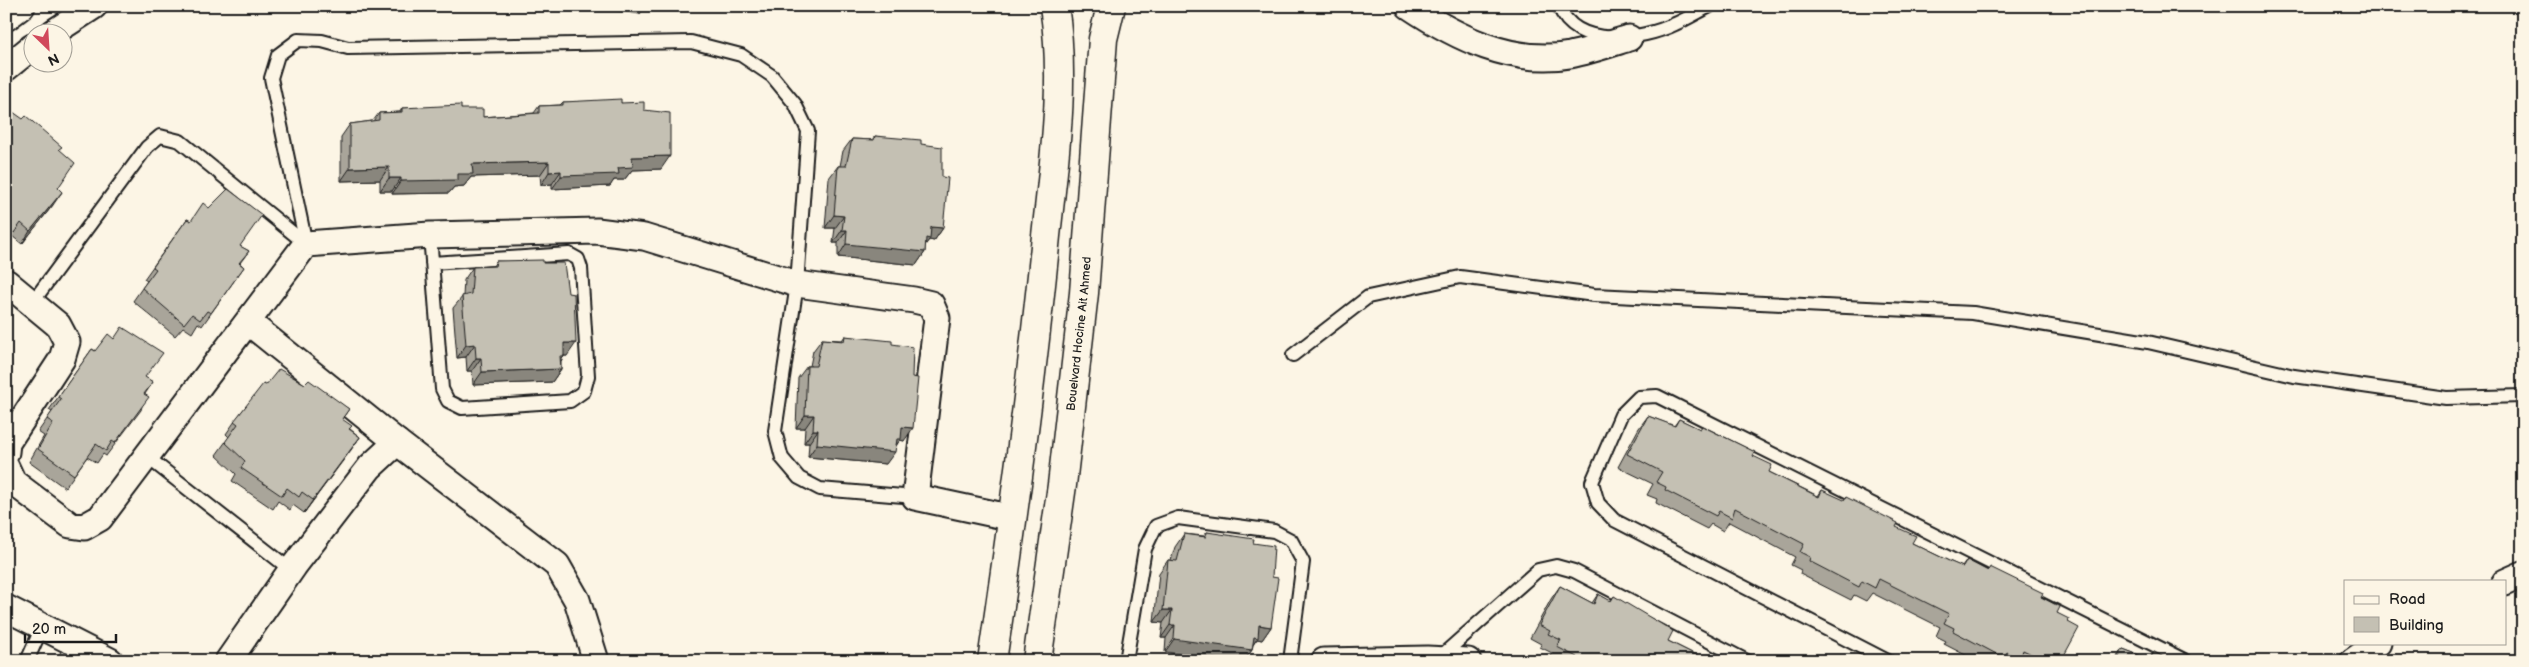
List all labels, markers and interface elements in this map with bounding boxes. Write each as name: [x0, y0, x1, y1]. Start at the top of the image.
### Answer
north arrow: [22, 22, 72, 72]
text: N: [45, 49, 62, 69]
street label: Bouelvard Hocine Ait Ahmed: [1063, 256, 1094, 412]
legend: [2344, 580, 2506, 644]
text: Road: [2389, 590, 2425, 609]
scale bar: [25, 612, 116, 644]
text: Building: [2389, 616, 2444, 635]
text: 20 m: [32, 620, 66, 639]

